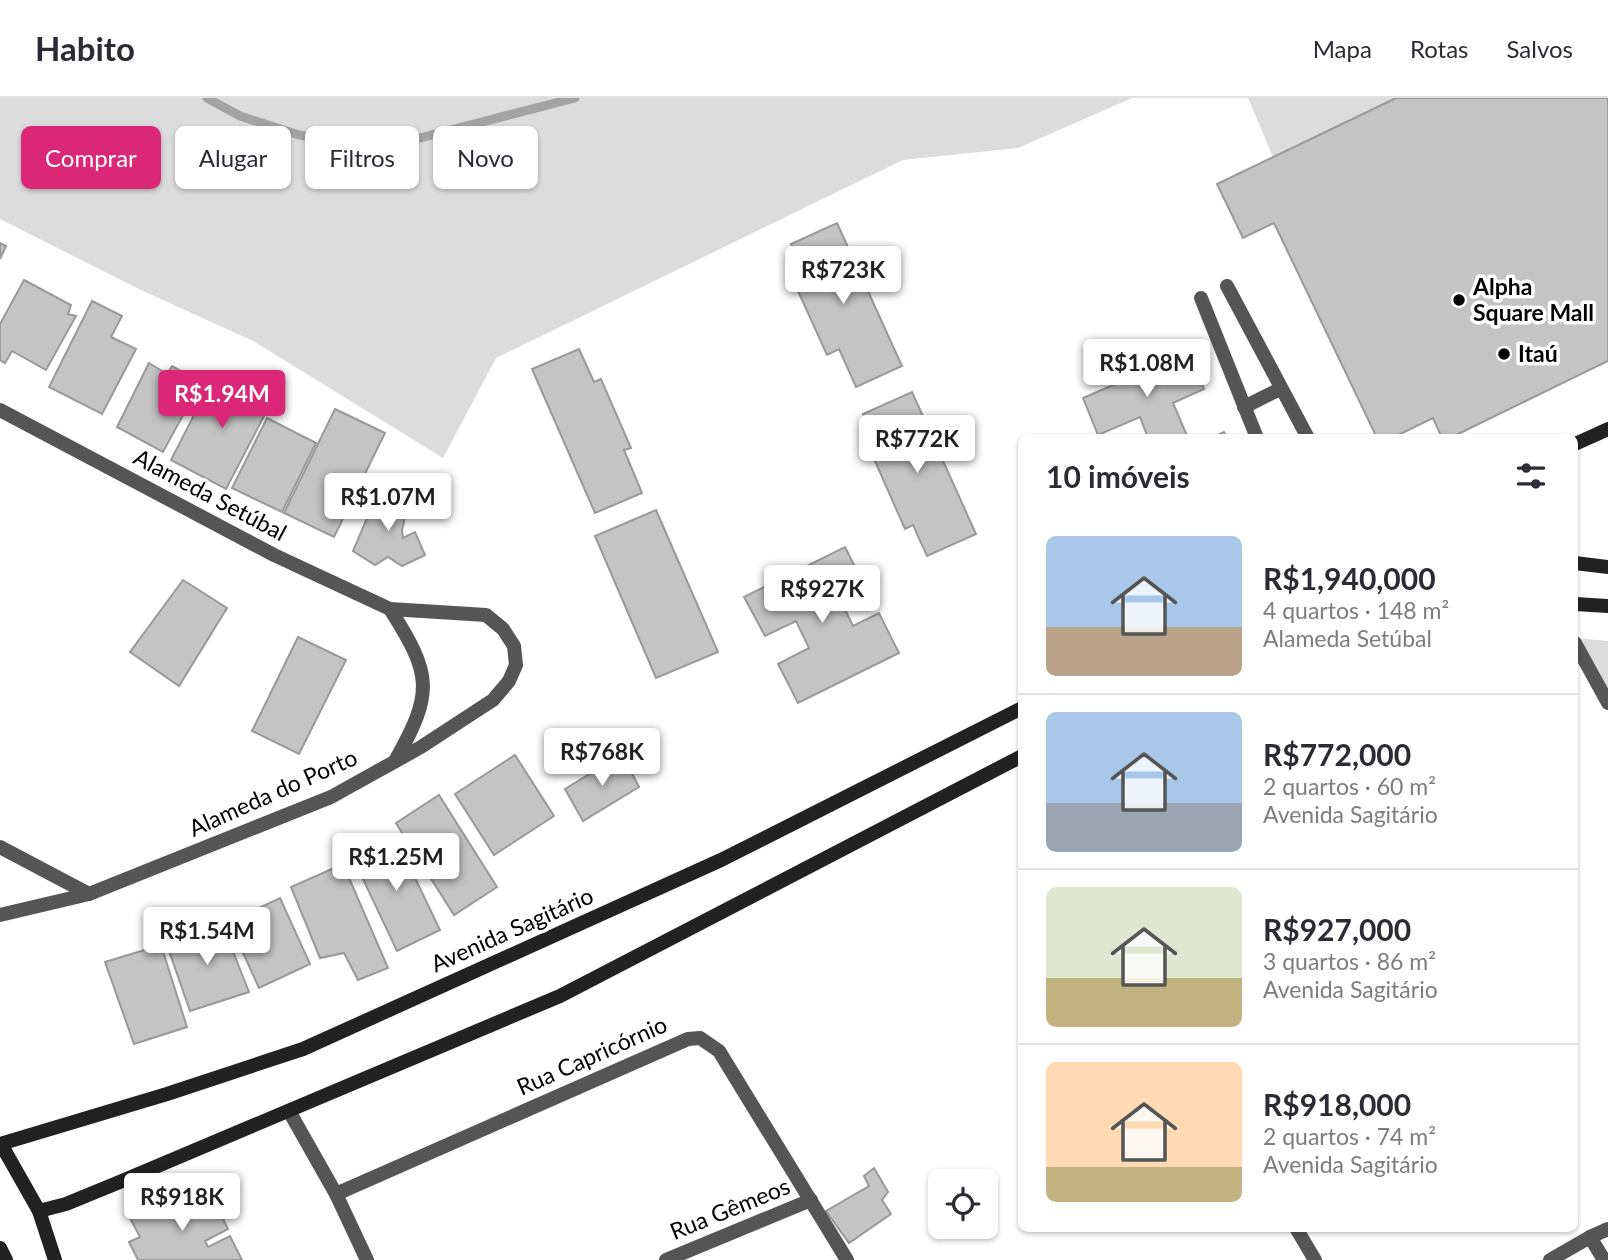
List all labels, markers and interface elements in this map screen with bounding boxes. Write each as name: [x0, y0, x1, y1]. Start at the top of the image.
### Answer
text: Habito: [35, 28, 135, 68]
text: Mapa: [1313, 34, 1372, 63]
text: Rotas: [1410, 34, 1469, 63]
text: Salvos: [1507, 34, 1573, 63]
chip: Comprar: [21, 126, 161, 189]
chip: Alugar: [175, 126, 291, 189]
chip: Filtros: [305, 126, 419, 189]
chip: Novo: [433, 126, 538, 189]
pin: R$723K: [786, 246, 900, 306]
text: R$723K: [801, 255, 885, 283]
place label: Alpha Square Mall: [1472, 272, 1594, 326]
marker: Alpha Square Mall: [1451, 292, 1467, 308]
place label: Itaú: [1518, 339, 1558, 367]
pin: R$1.08M: [1082, 340, 1212, 399]
marker: Itaú: [1496, 346, 1512, 362]
text: R$1.08M: [1099, 348, 1195, 376]
pin: R$1.94M: [157, 370, 287, 430]
text: R$1.94M: [174, 379, 270, 407]
pin: R$772K: [860, 416, 974, 475]
text: R$772K: [875, 424, 959, 452]
street label: Alameda Setúbal: [129, 442, 292, 546]
icon: filters: [1512, 457, 1550, 495]
text: 10 imóveis: [1046, 458, 1190, 494]
pin: R$1.07M: [323, 474, 453, 533]
text: R$1.07M: [340, 482, 436, 510]
text: R$1,940,000: [1263, 560, 1436, 596]
icon: home: [1102, 564, 1186, 648]
pin: R$927K: [765, 566, 879, 625]
text: R$927K: [780, 574, 864, 602]
text: 4 quartos · 148 m²: [1263, 596, 1449, 624]
text: Alameda Setúbal: [1263, 624, 1432, 652]
pin: R$768K: [545, 728, 659, 788]
text: R$772,000: [1263, 736, 1411, 772]
text: R$768K: [560, 737, 644, 765]
icon: home: [1102, 740, 1186, 824]
street label: Alameda do Porto: [184, 742, 361, 842]
text: 2 quartos · 60 m²: [1263, 772, 1436, 800]
text: Avenida Sagitário: [1263, 800, 1438, 828]
pin: R$1.25M: [331, 834, 461, 893]
text: R$1.25M: [348, 842, 444, 870]
street label: Avenida Sagitário: [426, 881, 597, 977]
pin: R$1.54M: [142, 908, 272, 967]
text: R$927,000: [1263, 911, 1411, 947]
icon: home: [1102, 915, 1186, 999]
text: R$1.54M: [159, 916, 255, 944]
text: 3 quartos · 86 m²: [1263, 947, 1436, 975]
text: Avenida Sagitário: [1263, 975, 1438, 1003]
street label: Rua Capricórnio: [512, 1010, 671, 1101]
text: R$918,000: [1263, 1086, 1411, 1122]
icon: home: [1102, 1090, 1186, 1174]
text: 2 quartos · 74 m²: [1263, 1122, 1436, 1150]
text: Avenida Sagitário: [1263, 1150, 1438, 1178]
map controls: [928, 1169, 998, 1239]
button: locate: [928, 1169, 998, 1239]
street label: Rua Gêmeos: [666, 1171, 794, 1245]
pin: R$918K: [125, 1174, 239, 1233]
text: R$918K: [140, 1182, 224, 1210]

